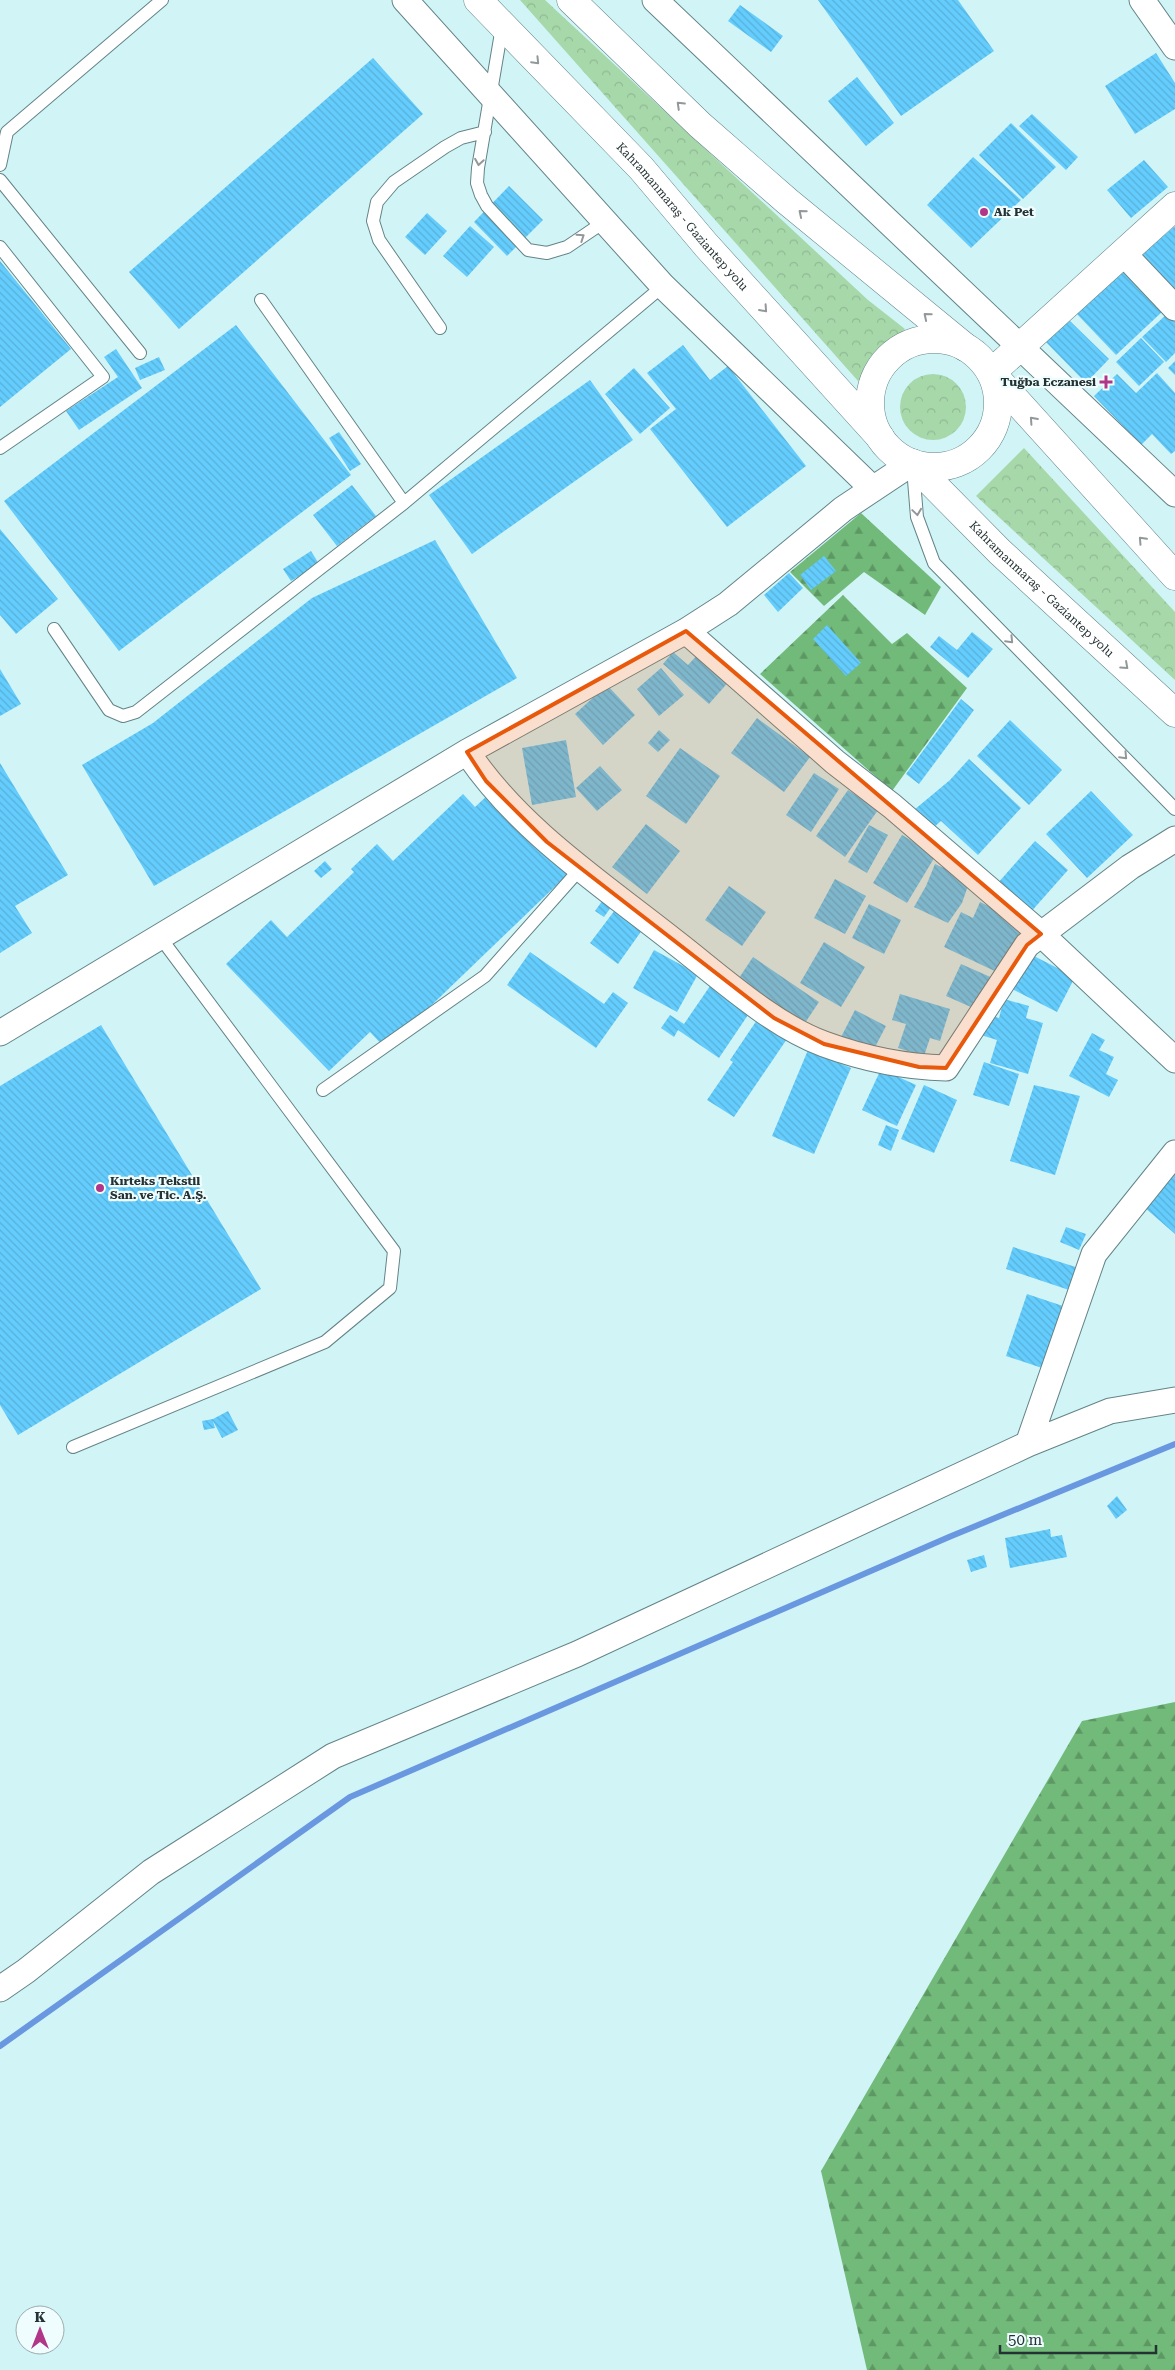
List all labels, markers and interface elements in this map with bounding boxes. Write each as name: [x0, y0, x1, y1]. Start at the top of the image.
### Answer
one-way arrow: [530, 55, 539, 64]
one-way arrow: [677, 102, 686, 111]
street label: Kahramanmaraş - Gaziantep yolu: [614, 140, 751, 294]
one-way arrow: [474, 159, 485, 167]
place label: Ak Pet: [994, 205, 1034, 219]
marker: Ak Pet: [978, 206, 990, 218]
one-way arrow: [799, 210, 808, 219]
one-way arrow: [575, 234, 585, 243]
one-way arrow: [758, 303, 767, 312]
one-way arrow: [924, 313, 933, 322]
place label: Tuğba Eczanesi: [1001, 375, 1096, 389]
marker: Tuğba Eczanesi: [1100, 376, 1112, 388]
one-way arrow: [1029, 416, 1038, 425]
one-way arrow: [911, 507, 921, 516]
street label: Kahramanmaraş - Gaziantep yolu: [967, 518, 1117, 660]
one-way arrow: [1139, 537, 1148, 546]
one-way arrow: [1004, 634, 1013, 643]
one-way arrow: [1119, 661, 1128, 670]
one-way arrow: [1118, 751, 1127, 760]
place label: Kırteks Tekstil San. ve Tic. A.Ş.: [110, 1174, 207, 1202]
marker: Kırteks Tekstil San. ve Tic. A.Ş.: [94, 1182, 106, 1194]
north arrow: [15, 2305, 65, 2355]
text: K: [34, 2309, 46, 2325]
scale bar: [1000, 2322, 1156, 2354]
text: 50 m: [1008, 2331, 1043, 2349]

